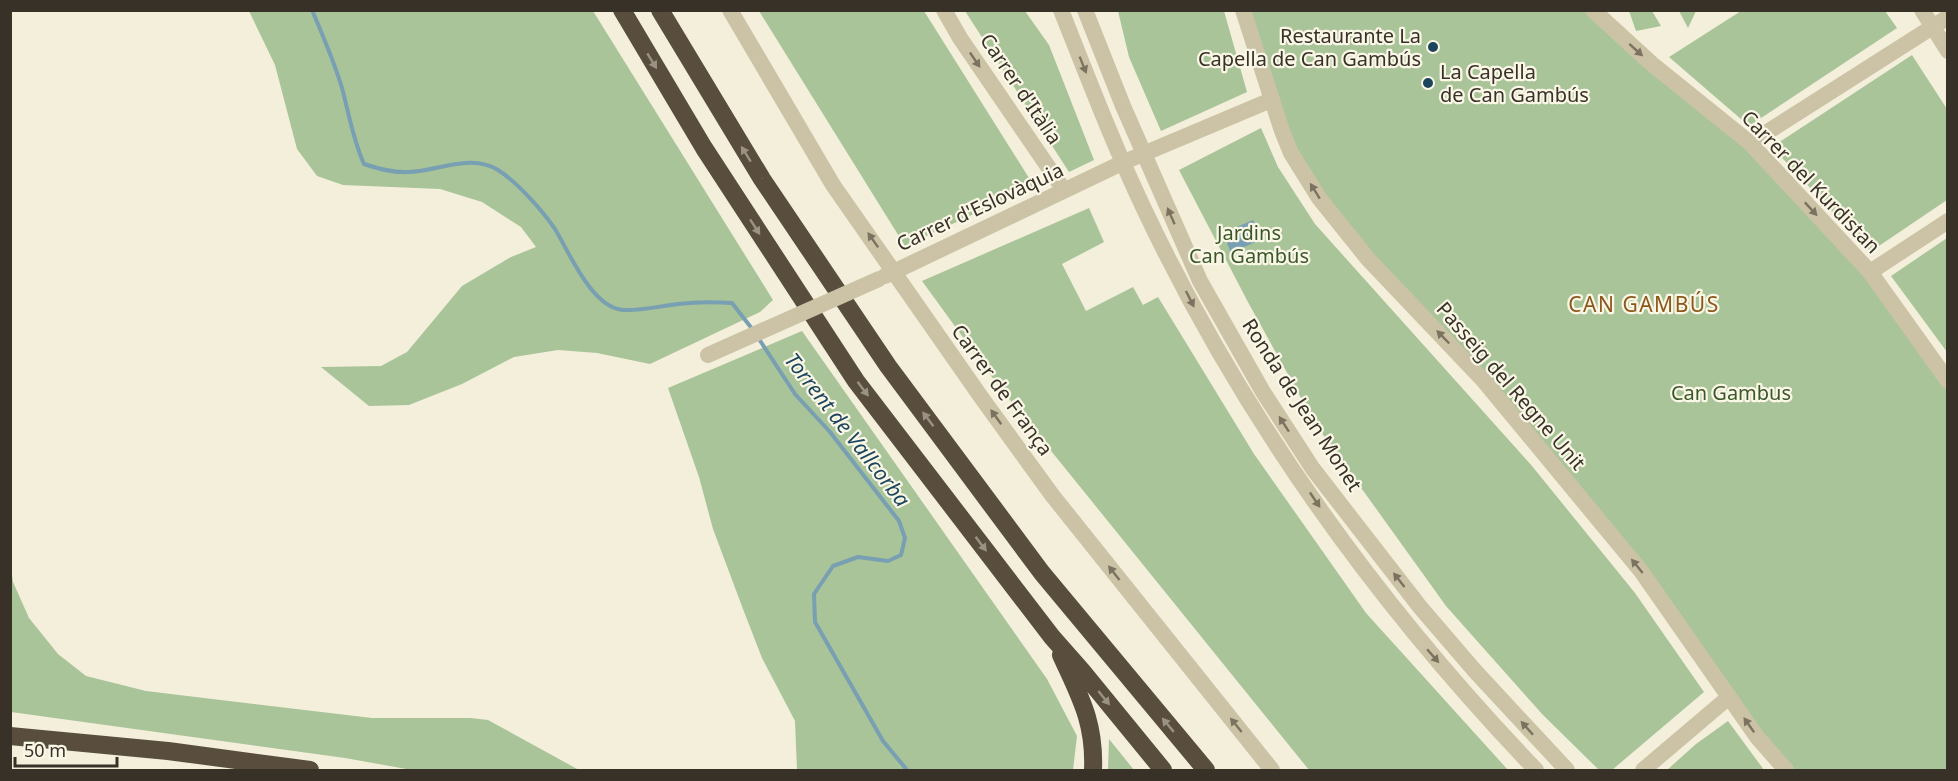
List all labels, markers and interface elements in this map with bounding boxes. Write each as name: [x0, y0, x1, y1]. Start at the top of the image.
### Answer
place label: Restaurante La Capella de Can Gambús: [1198, 22, 1421, 72]
street label: Carrer d'Itàlia: [974, 28, 1068, 149]
marker: Restaurante La Capella de Can Gambús: [1426, 40, 1440, 54]
one-way arrow: [1629, 43, 1644, 57]
one-way arrow: [969, 52, 980, 68]
one-way arrow: [646, 53, 657, 69]
one-way arrow: [1078, 56, 1088, 74]
place label: La Capella de Can Gambús: [1440, 58, 1589, 108]
marker: La Capella de Can Gambús: [1421, 76, 1435, 90]
street label: Carrer del Kurdistan: [1736, 104, 1887, 259]
one-way arrow: [741, 146, 752, 163]
street label: Carrer d'Eslovàquia: [892, 156, 1068, 257]
one-way arrow: [1309, 182, 1320, 199]
one-way arrow: [1804, 201, 1817, 216]
one-way arrow: [1166, 207, 1175, 224]
one-way arrow: [749, 218, 761, 234]
park label: Jardins Can Gambús: [1189, 219, 1309, 269]
one-way arrow: [868, 232, 879, 248]
district label: CAN GAMBÚS: [1568, 290, 1720, 318]
one-way arrow: [1185, 291, 1195, 308]
street label: Passeig del Regne Unit: [1431, 296, 1592, 476]
street label: Ronda de Jean Monet: [1236, 313, 1368, 496]
street label: Carrer de França: [946, 319, 1059, 461]
one-way arrow: [1436, 331, 1450, 345]
water label: Torrent de Vallcorba: [779, 347, 917, 512]
park label: Can Gambus: [1671, 379, 1791, 406]
one-way arrow: [856, 381, 869, 397]
one-way arrow: [990, 410, 1002, 426]
one-way arrow: [922, 412, 934, 427]
one-way arrow: [1278, 416, 1289, 432]
one-way arrow: [1309, 492, 1321, 508]
one-way arrow: [975, 536, 987, 552]
one-way arrow: [1630, 558, 1643, 574]
one-way arrow: [1107, 565, 1120, 581]
one-way arrow: [1394, 573, 1406, 588]
one-way arrow: [1426, 648, 1439, 663]
one-way arrow: [1097, 690, 1110, 705]
one-way arrow: [1229, 717, 1242, 733]
one-way arrow: [1163, 718, 1175, 733]
one-way arrow: [1743, 718, 1755, 734]
one-way arrow: [1521, 721, 1534, 736]
scale bar: [15, 730, 117, 768]
text: 50 m: [24, 738, 66, 762]

